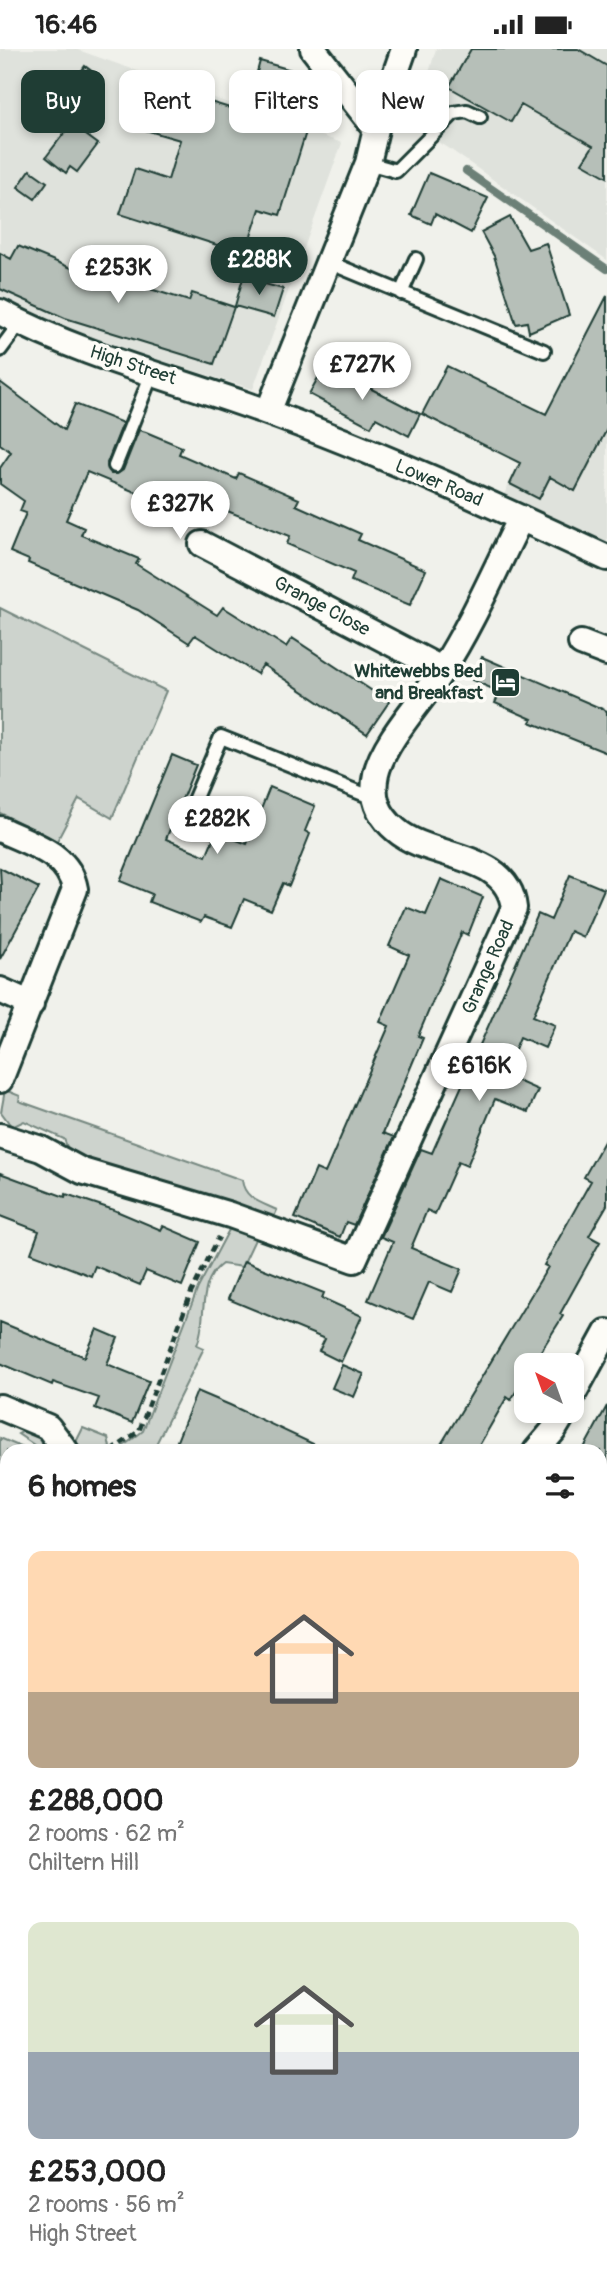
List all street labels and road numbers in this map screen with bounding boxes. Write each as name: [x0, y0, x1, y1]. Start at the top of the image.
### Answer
street label: High Street: [87, 340, 180, 390]
street label: Lower Road: [391, 454, 487, 512]
street label: Grange Close: [270, 571, 375, 642]
street label: Grange Road: [457, 916, 519, 1018]

